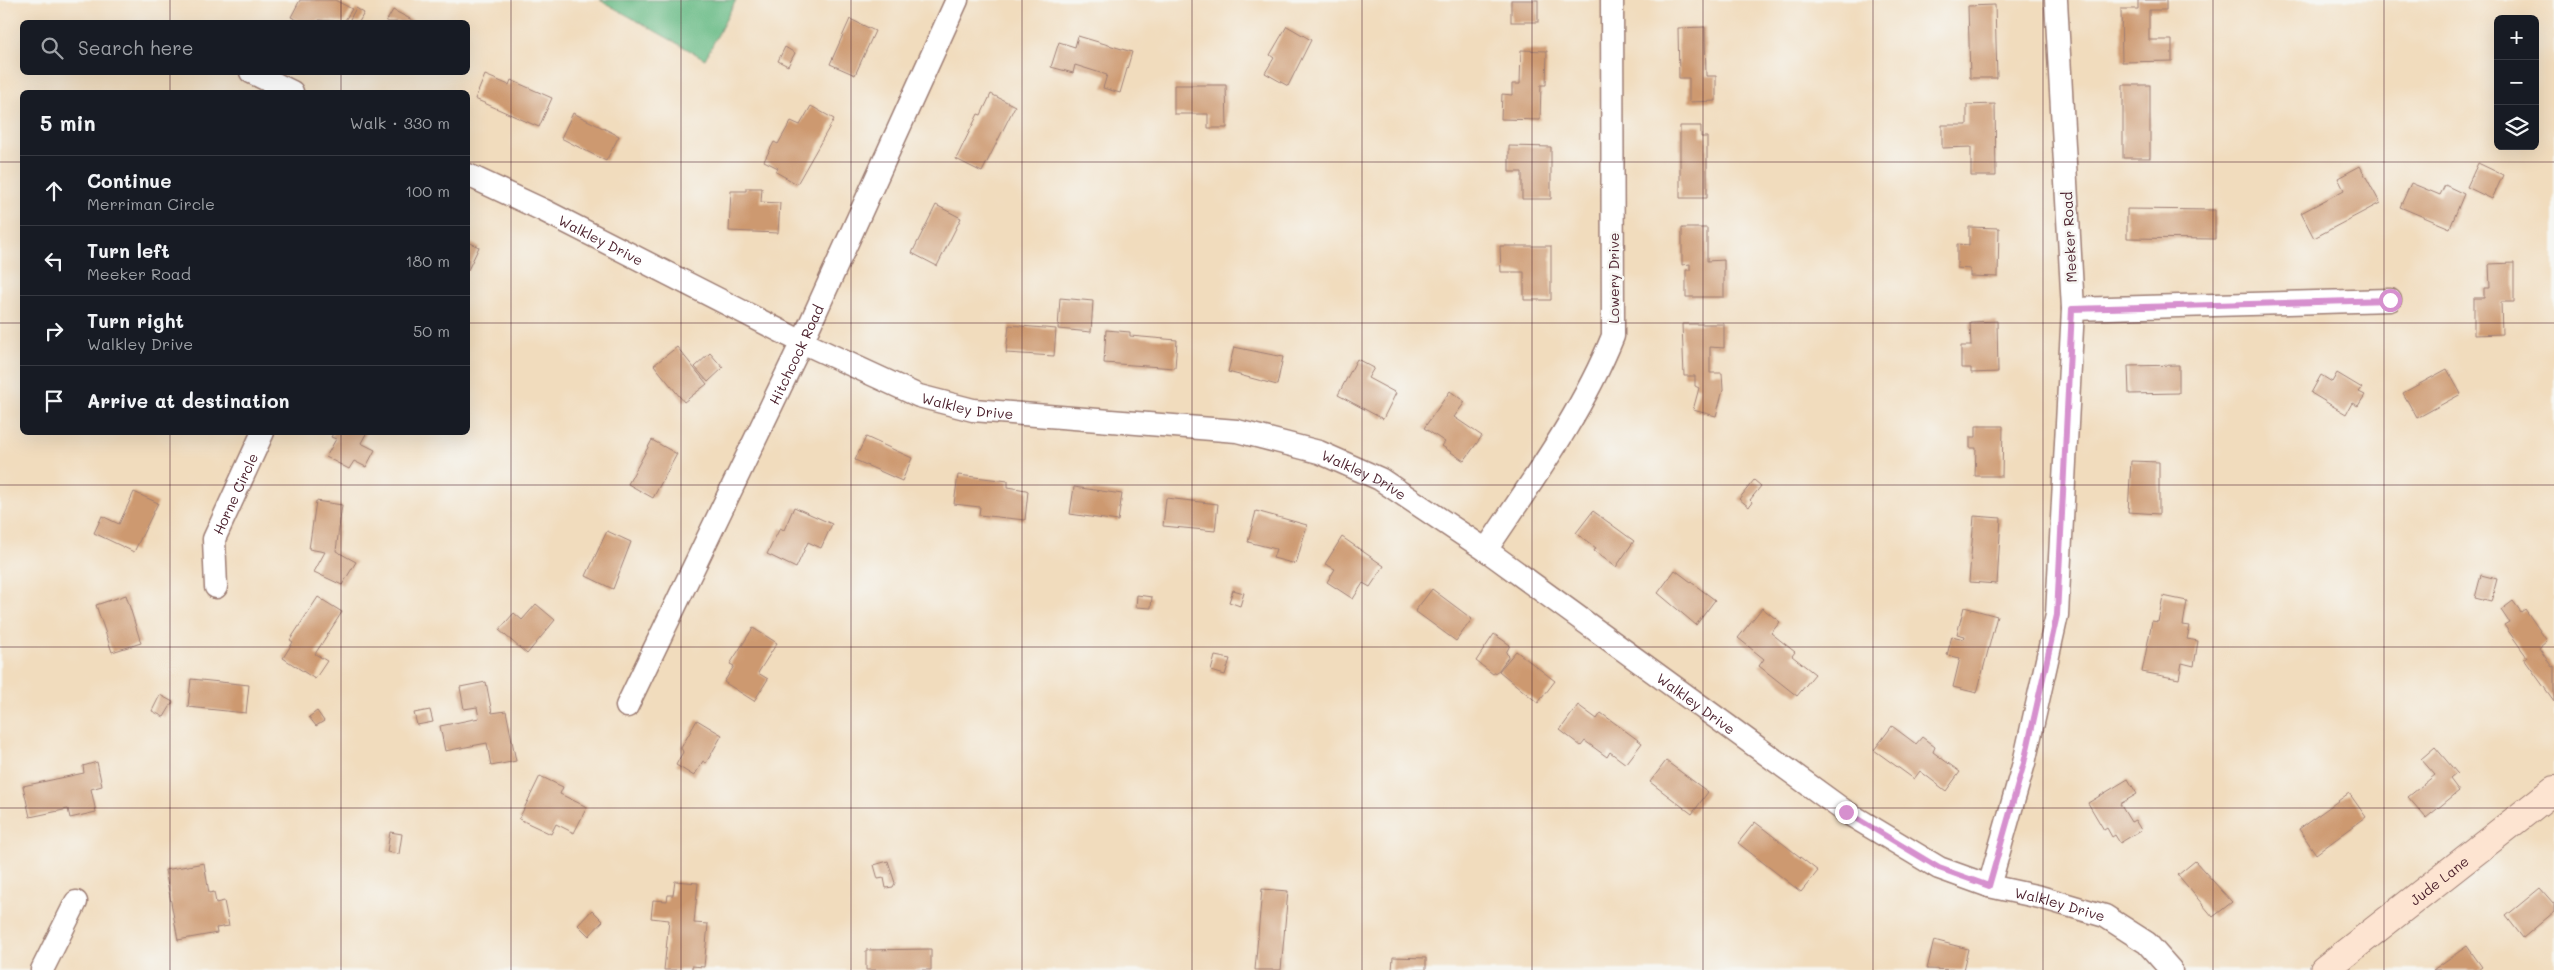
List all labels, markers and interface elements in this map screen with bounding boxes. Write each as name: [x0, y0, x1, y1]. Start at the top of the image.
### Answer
map controls: [2494, 15, 2539, 150]
button: +: [2494, 15, 2539, 60]
search box: [20, 20, 470, 75]
icon: search: [38, 34, 66, 62]
text: Search here: [78, 35, 194, 60]
button: −: [2494, 60, 2539, 105]
button: layers: [2494, 105, 2539, 150]
text: 5 min: [40, 109, 96, 136]
text: Walk · 330 m: [350, 112, 450, 133]
text: Continue: [87, 168, 172, 193]
icon: ahead: [40, 177, 68, 205]
text: 100 m: [405, 180, 450, 201]
street label: Meeker Road: [2057, 191, 2081, 283]
text: Merriman Circle: [87, 193, 215, 214]
street label: Walkley Drive: [555, 210, 647, 269]
street label: Lowery Drive: [1604, 232, 1623, 324]
text: Turn left: [87, 238, 170, 263]
icon: left: [40, 247, 68, 275]
text: 180 m: [405, 250, 450, 271]
text: Meeker Road: [87, 263, 191, 284]
route start: [2379, 289, 2402, 312]
street label: Hitchcock Road: [764, 301, 827, 407]
text: Turn right: [87, 308, 184, 333]
icon: right: [40, 317, 68, 345]
text: 50 m: [413, 320, 450, 341]
text: Walkley Drive: [87, 333, 193, 354]
icon: arrive: [40, 387, 68, 415]
text: Arrive at destination: [87, 388, 290, 413]
street label: Walkley Drive: [920, 388, 1014, 423]
street label: Walkley Drive: [1319, 445, 1410, 504]
street label: Horne Circle: [208, 450, 262, 538]
street label: Walkley Drive: [1653, 668, 1740, 738]
route end: [1835, 801, 1858, 824]
street label: Jude Lane: [2406, 851, 2472, 909]
street label: Walkley Drive: [2013, 882, 2107, 925]

